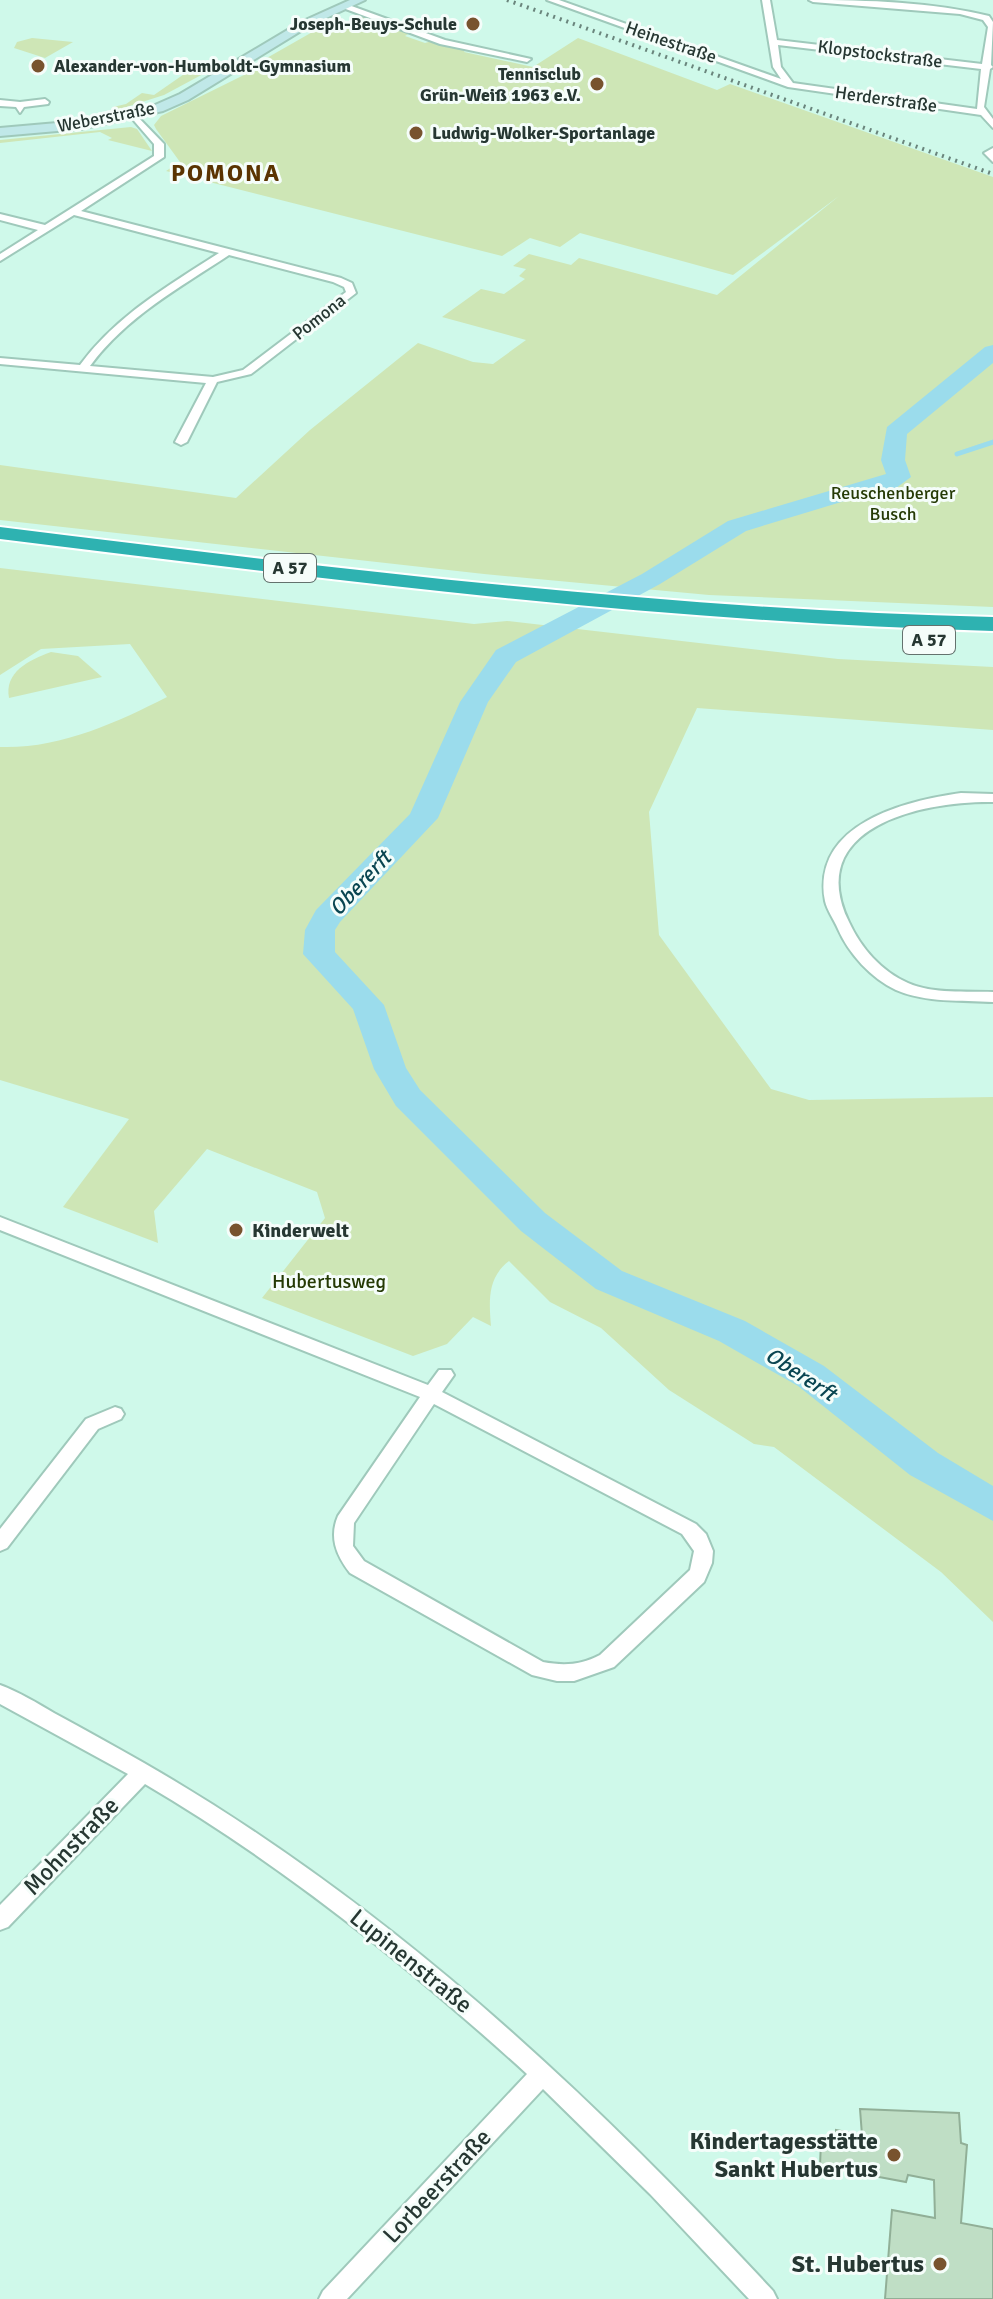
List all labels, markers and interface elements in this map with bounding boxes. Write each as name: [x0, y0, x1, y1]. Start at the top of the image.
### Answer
place label: Joseph-Beuys-Schule: [290, 13, 457, 35]
marker: Joseph-Beuys-Schule: [464, 15, 482, 33]
street label: Heinestraße: [623, 16, 719, 68]
street label: Klopstockstraße: [816, 35, 944, 73]
place label: Alexander-von-Humboldt-Gymnasium: [54, 55, 351, 77]
marker: Alexander-von-Humboldt-Gymnasium: [29, 57, 47, 75]
place label: Tennisclub Grün-Weiß 1963 e.V.: [420, 63, 581, 106]
marker: Tennisclub Grün-Weiß 1963 e.V.: [588, 75, 606, 93]
street label: Herderstraße: [834, 81, 938, 117]
street label: Weberstraße: [55, 97, 157, 137]
place label: Ludwig-Wolker-Sportanlage: [432, 122, 655, 144]
marker: Ludwig-Wolker-Sportanlage: [407, 124, 425, 142]
district label: POMONA: [171, 158, 281, 188]
street label: Pomona: [288, 289, 350, 345]
park label: Reuschenberger Busch: [831, 482, 956, 525]
road number: A 57: [264, 554, 316, 582]
road number: A 57: [903, 626, 955, 654]
water label: Obererft: [323, 843, 399, 921]
place label: Kinderwelt: [252, 1218, 349, 1243]
marker: Kinderwelt: [227, 1221, 245, 1239]
park label: Hubertusweg: [272, 1269, 386, 1294]
water label: Obererft: [761, 1341, 844, 1408]
street label: Mohnstraße: [17, 1791, 125, 1901]
street label: Lupinenstraße: [344, 1902, 478, 2020]
street label: Lorbeerstraße: [376, 2123, 498, 2249]
place label: Kindertagesstätte Sankt Hubertus: [689, 2126, 878, 2184]
marker: Kindertagesstätte Sankt Hubertus: [885, 2146, 903, 2164]
place label: St. Hubertus: [792, 2249, 924, 2279]
marker: St. Hubertus: [931, 2255, 949, 2273]

